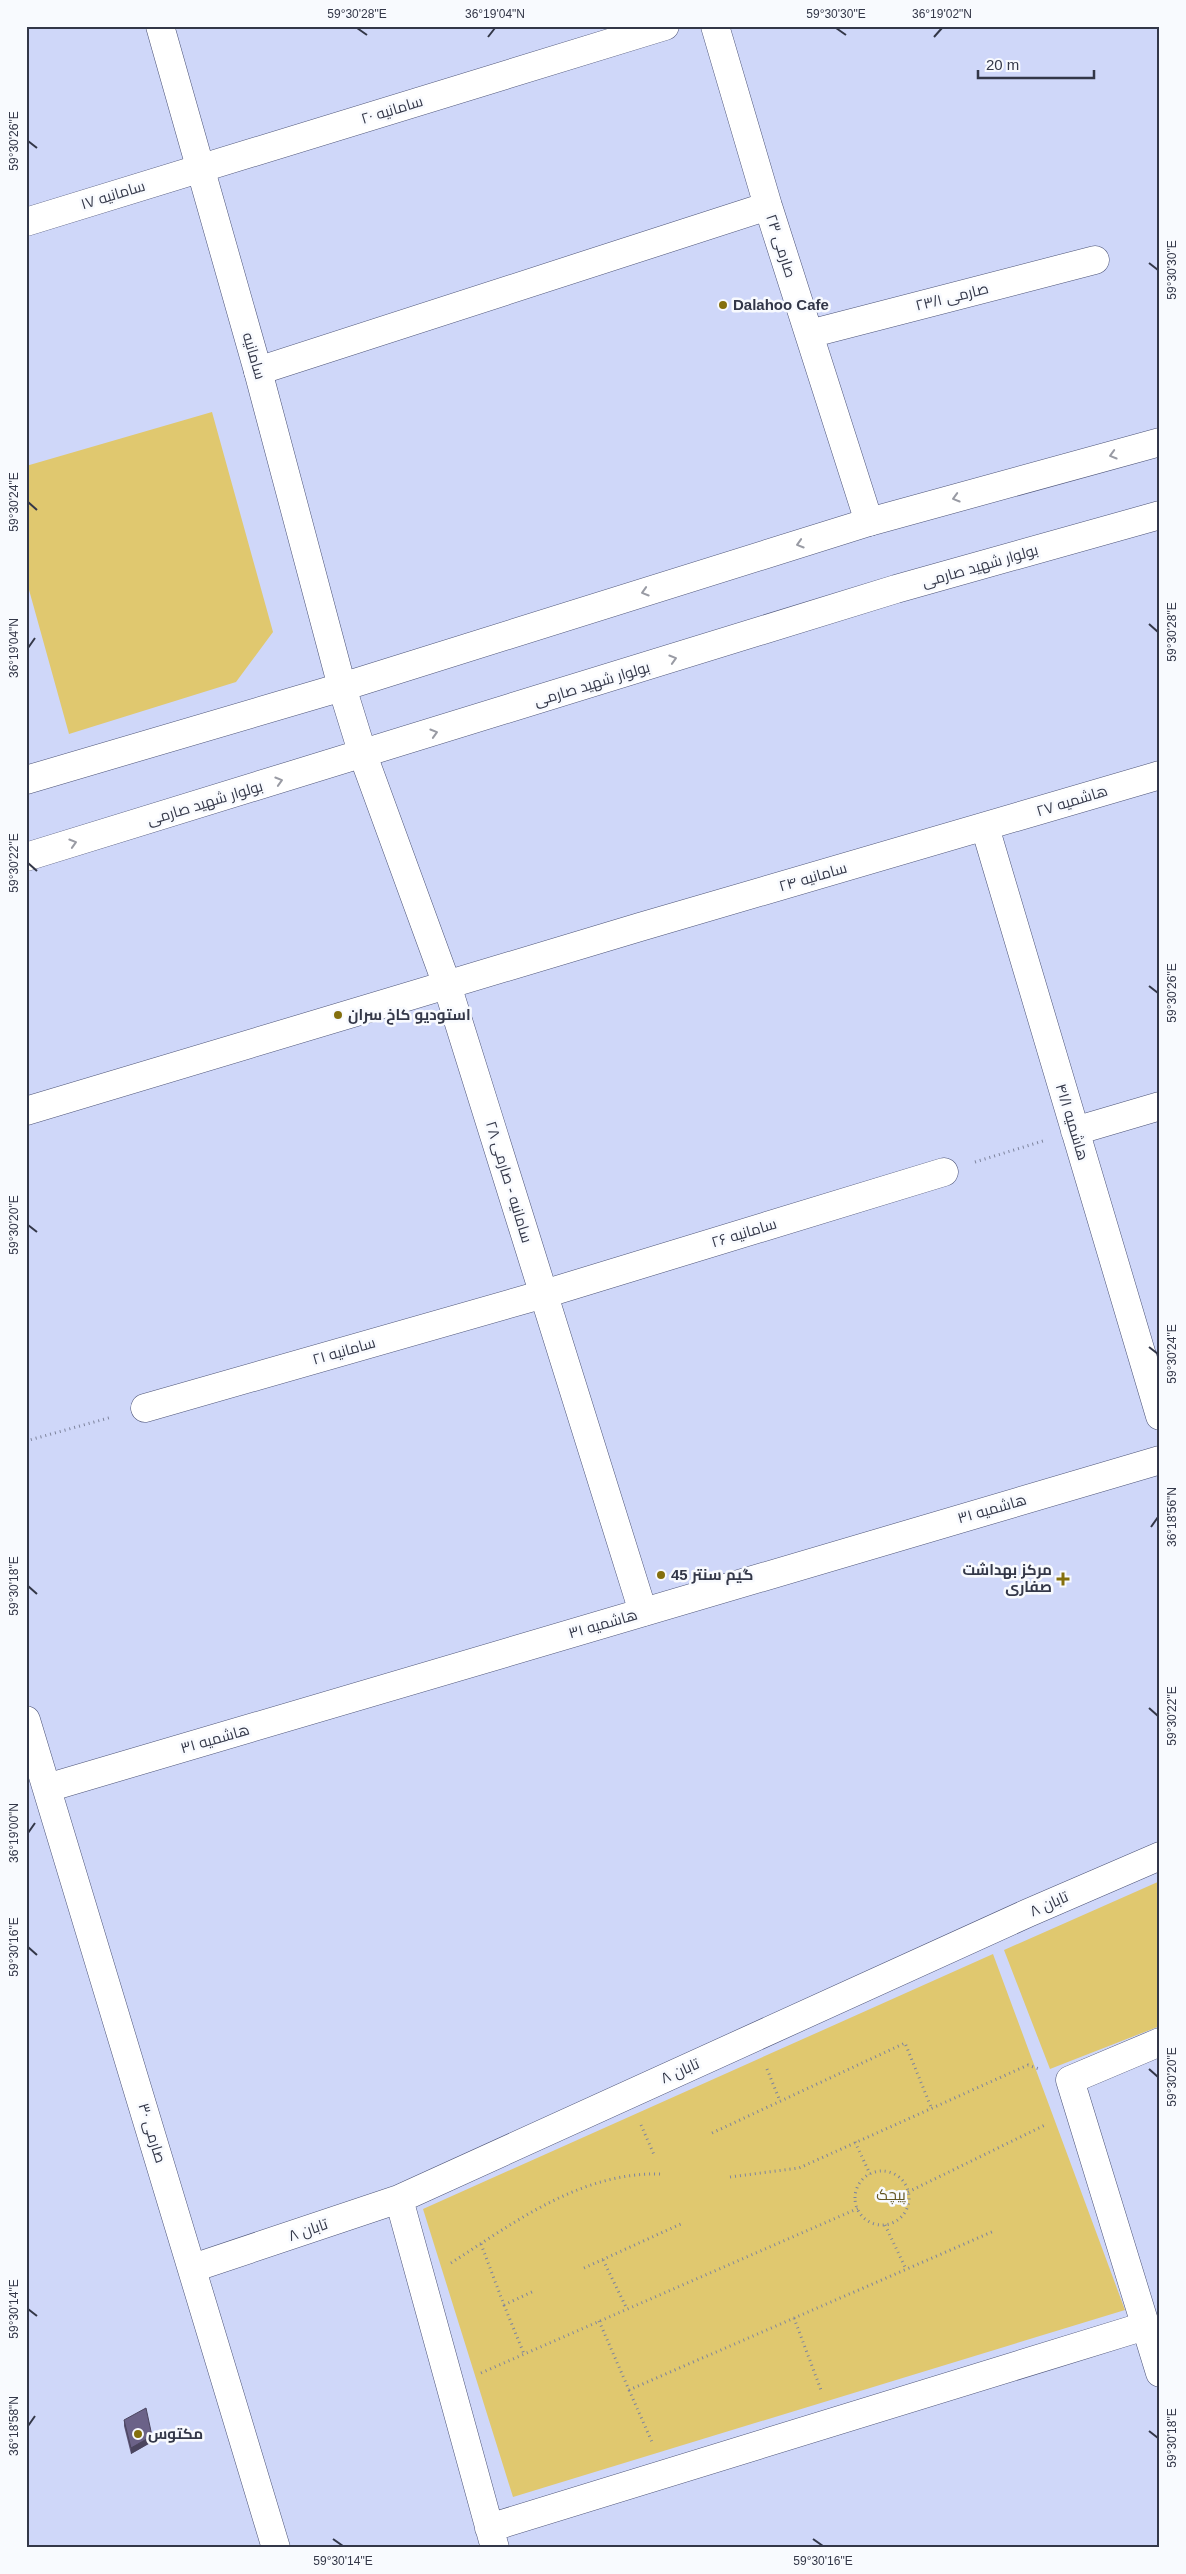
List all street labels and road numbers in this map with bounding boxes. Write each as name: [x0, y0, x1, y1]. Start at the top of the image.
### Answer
street label: سامانیه ۲۰: [359, 92, 425, 127]
street label: سامانیه ۱۷: [79, 177, 147, 212]
street label: صارمی ۲۳: [761, 212, 800, 280]
street label: صارمی ۲۳/۱: [914, 279, 991, 316]
street label: سامانیه: [240, 330, 269, 381]
street label: بولوار شهید صارمی: [920, 541, 1040, 592]
street label: بولوار شهید صارمی: [532, 658, 652, 711]
street label: بولوار شهید صارمی: [145, 777, 265, 830]
street label: هاشمیه ۲۷: [1034, 782, 1109, 819]
street label: سامانیه ۲۴: [777, 859, 849, 894]
street label: هاشمیه ۴۱/۱: [1053, 1081, 1092, 1162]
street label: سامانیه - صارمی ۲۸: [481, 1119, 536, 1245]
street label: سامانیه ۲۶: [709, 1215, 778, 1250]
street label: سامانیه ۲۱: [310, 1333, 377, 1368]
street label: هاشمیه ۳۱: [955, 1491, 1028, 1526]
street label: هاشمیه ۳۱: [566, 1606, 639, 1641]
street label: هاشمیه ۳۱: [178, 1721, 251, 1756]
street label: تابان ۸: [1027, 1888, 1072, 1921]
street label: تابان ۸: [658, 2055, 703, 2088]
street label: صارمی ۳۰: [133, 2101, 170, 2165]
street label: تابان ۸: [286, 2215, 330, 2246]

